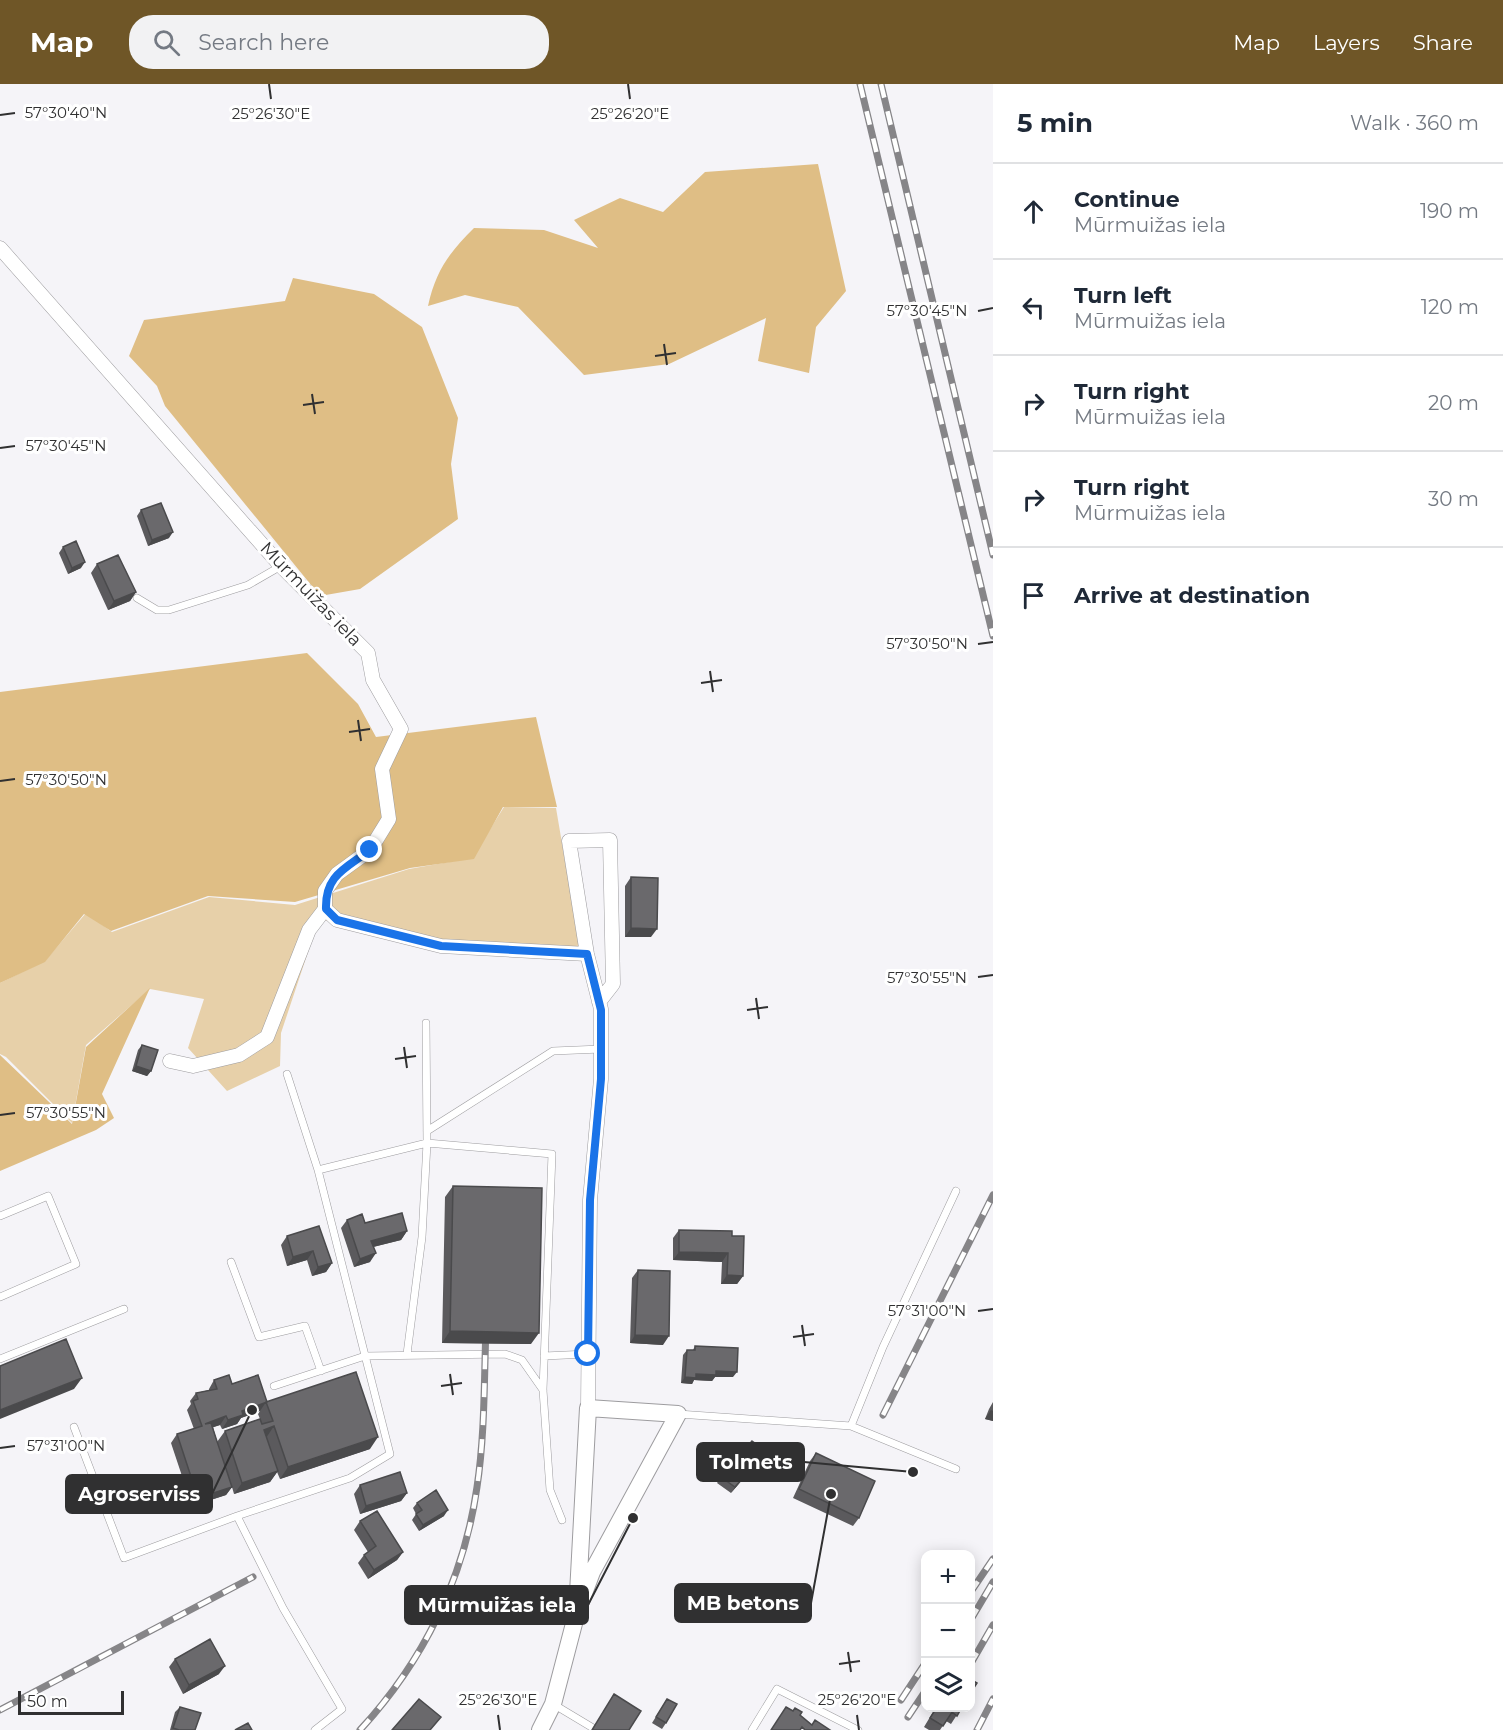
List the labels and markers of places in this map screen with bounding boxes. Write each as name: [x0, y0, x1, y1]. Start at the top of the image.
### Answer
callout: Tolmets: [697, 1443, 804, 1481]
callout: Agroserviss: [66, 1475, 212, 1513]
callout: MB betons: [675, 1584, 811, 1622]
callout: Mūrmuižas iela: [405, 1586, 588, 1624]

